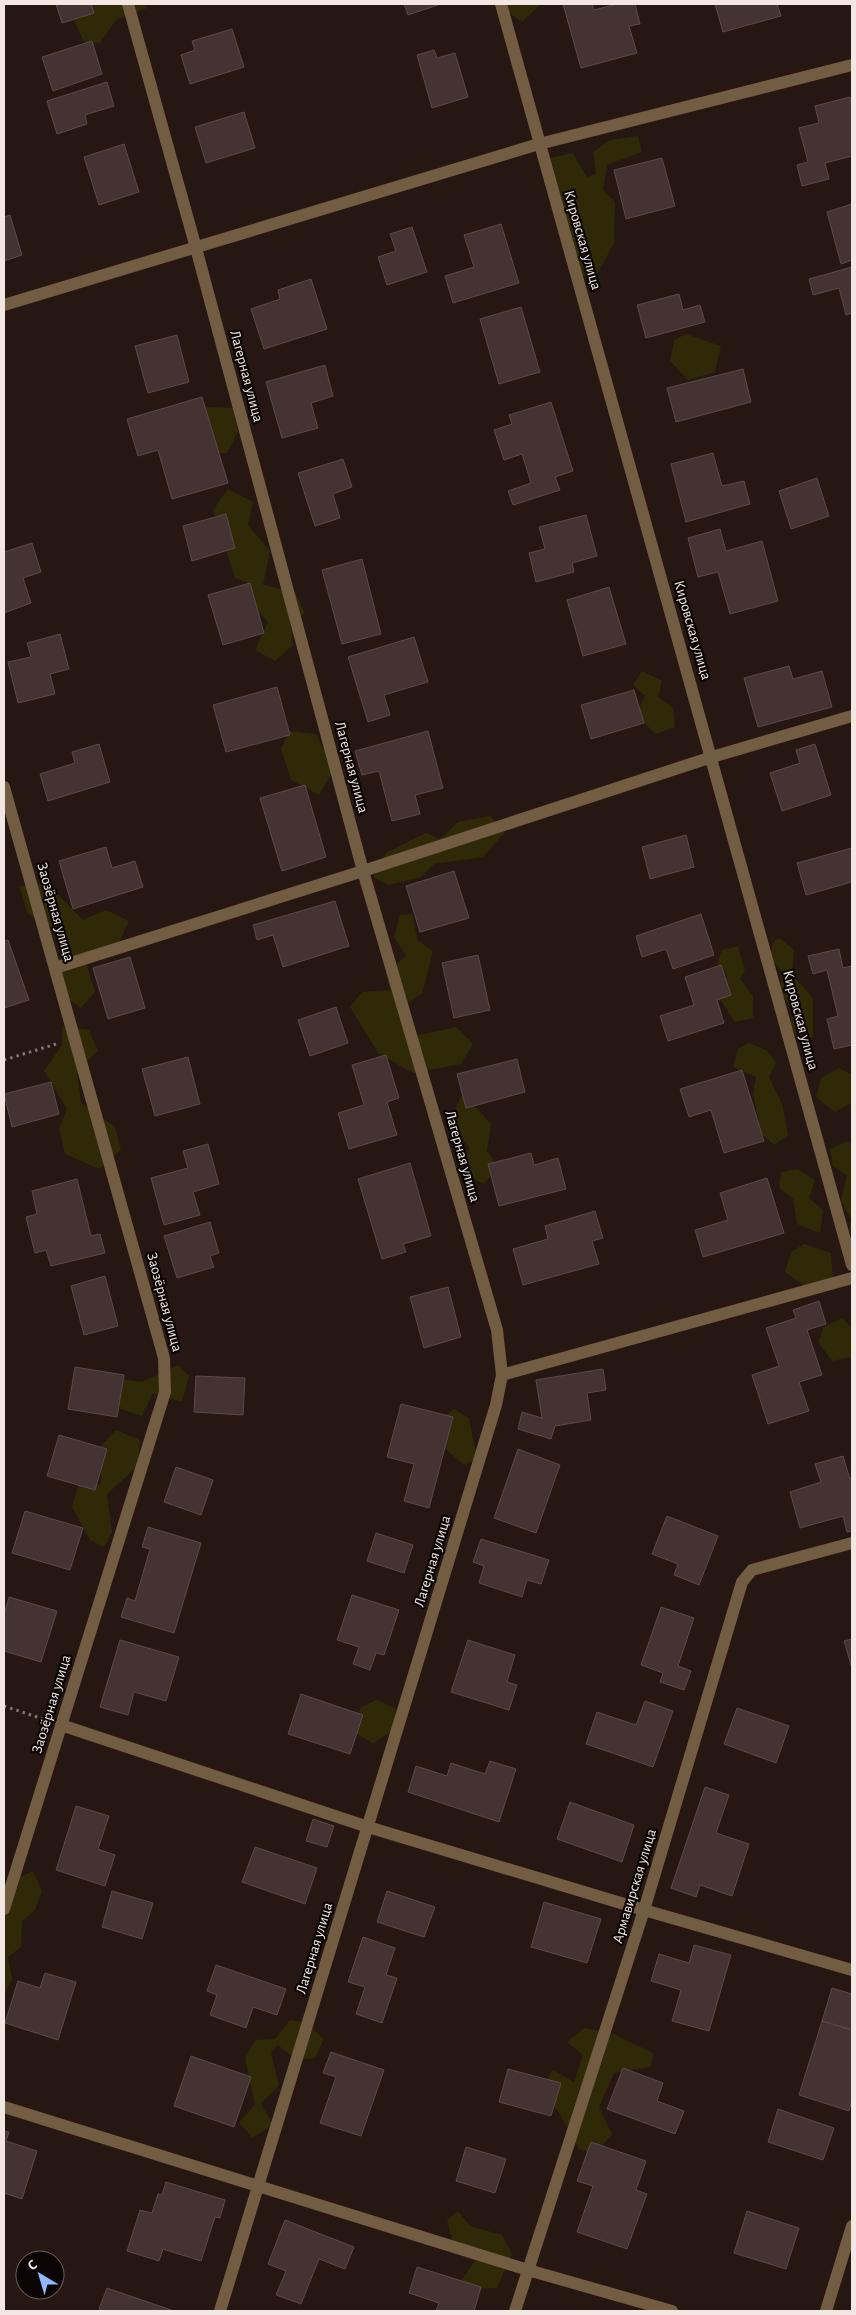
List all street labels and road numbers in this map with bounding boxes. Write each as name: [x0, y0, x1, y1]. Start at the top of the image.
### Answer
street label: Кировская улица: [561, 189, 604, 292]
street label: Лагерная улица: [227, 329, 266, 424]
street label: Кировская улица: [671, 579, 714, 682]
street label: Лагерная улица: [332, 720, 371, 815]
street label: Заозёрная улица: [34, 861, 77, 963]
street label: Кировская улица: [780, 969, 821, 1072]
street label: Лагерная улица: [442, 1109, 483, 1204]
street label: Заозёрная улица: [144, 1251, 185, 1353]
street label: Лагерная улица: [411, 1514, 454, 1609]
street label: Заозёрная улица: [29, 1653, 74, 1755]
street label: Армавирская улица: [610, 1827, 659, 1945]
street label: Лагерная улица: [293, 1901, 336, 1996]

